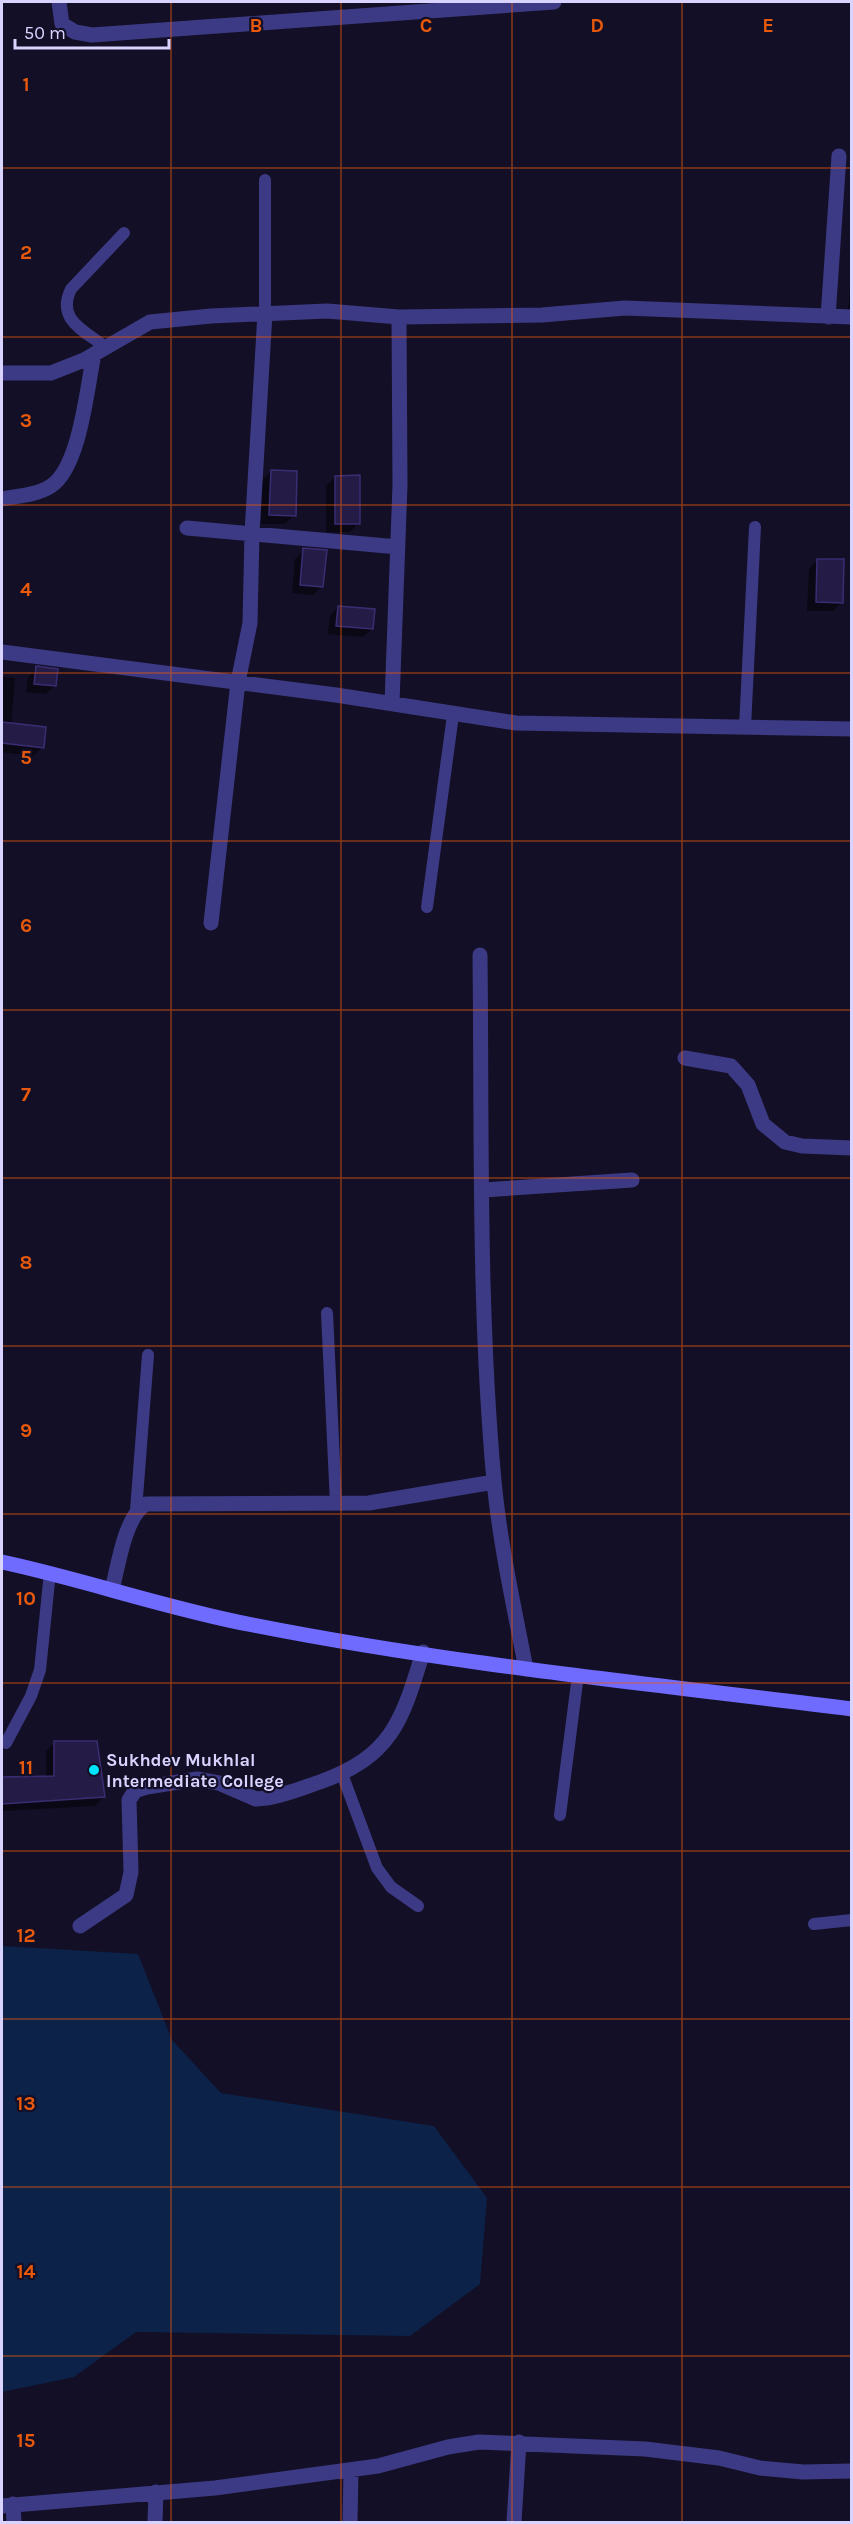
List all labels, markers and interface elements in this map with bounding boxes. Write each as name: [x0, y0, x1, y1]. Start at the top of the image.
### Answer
scale bar: [15, 12, 170, 50]
text: B: [250, 14, 262, 37]
text: C: [420, 14, 432, 37]
text: D: [590, 14, 604, 37]
text: E: [762, 14, 774, 37]
text: 50 m: [24, 22, 66, 44]
text: 1: [22, 73, 30, 96]
text: 2: [20, 241, 32, 264]
text: 3: [20, 409, 32, 432]
text: 4: [20, 578, 32, 601]
text: 5: [20, 746, 32, 769]
text: 6: [20, 914, 32, 937]
text: 7: [21, 1083, 31, 1106]
text: 8: [20, 1251, 32, 1274]
text: 9: [20, 1419, 32, 1442]
text: 10: [16, 1587, 36, 1610]
place label: Sukhdev Mukhlal Intermediate College: [106, 1749, 284, 1792]
text: 11: [19, 1756, 33, 1779]
marker: Sukhdev Mukhlal Intermediate College: [87, 1763, 101, 1777]
text: 12: [16, 1924, 36, 1947]
text: 13: [16, 2092, 36, 2115]
text: 14: [16, 2260, 36, 2283]
text: 15: [17, 2429, 35, 2452]

